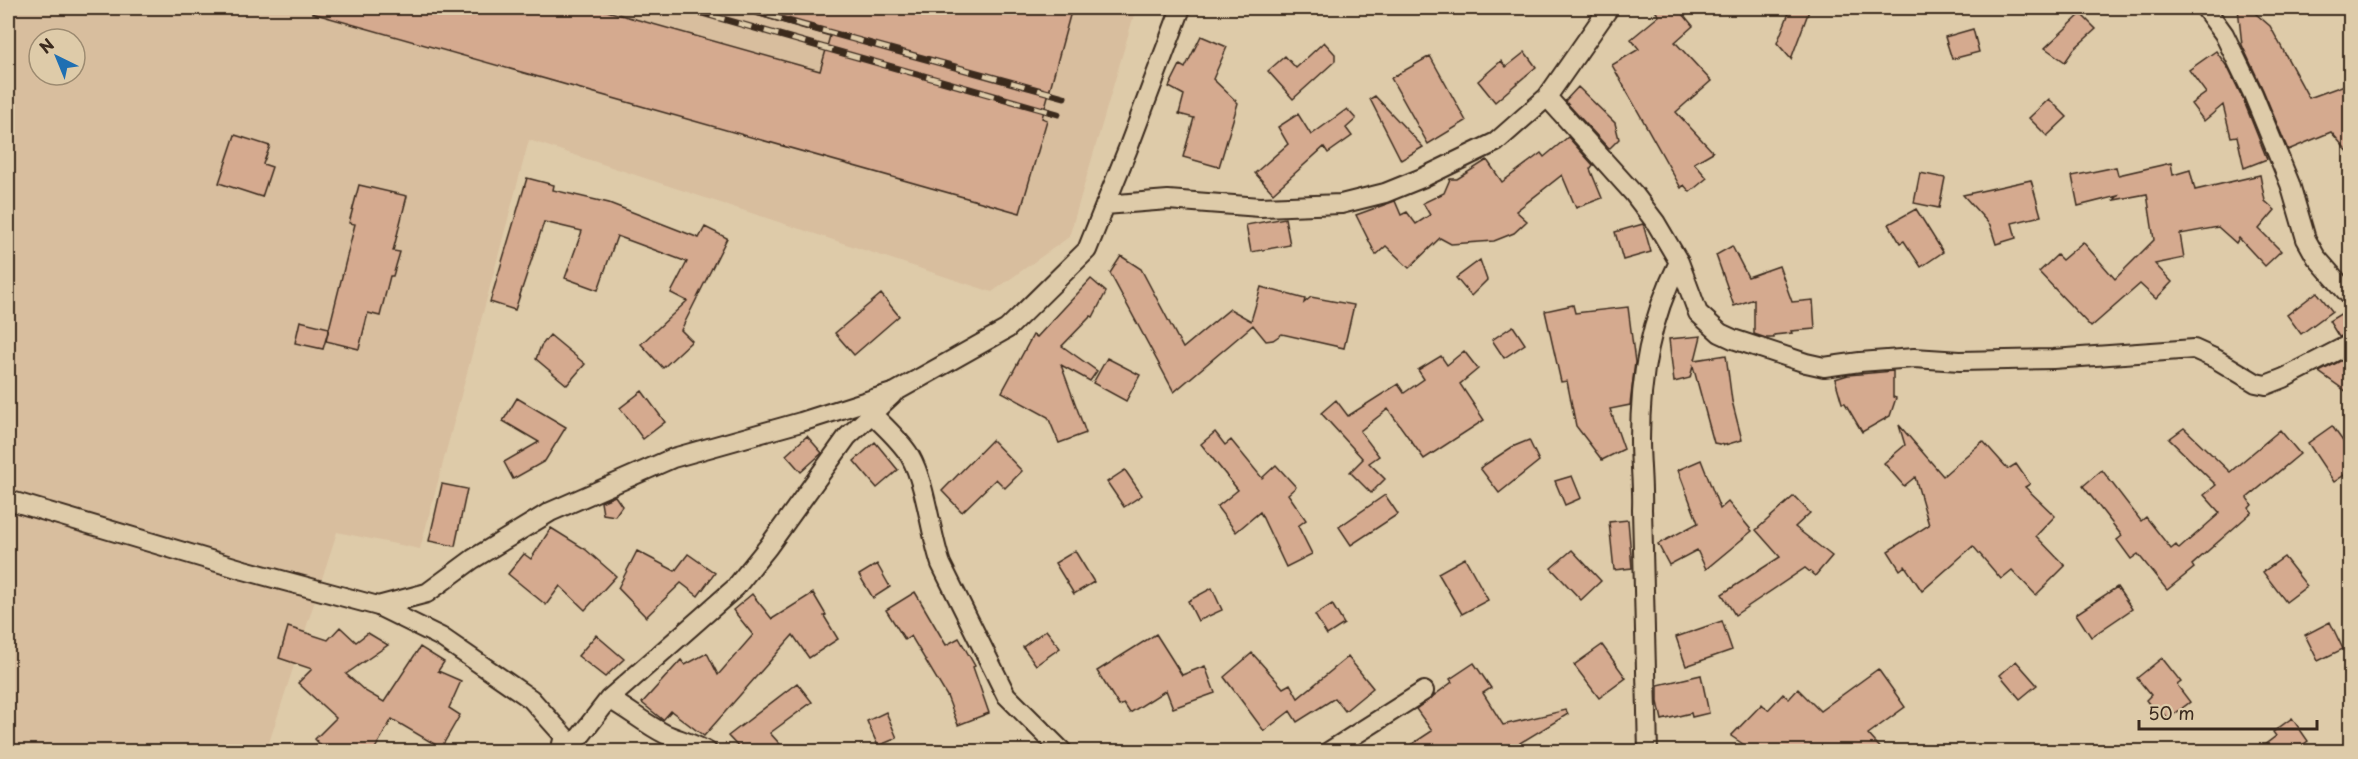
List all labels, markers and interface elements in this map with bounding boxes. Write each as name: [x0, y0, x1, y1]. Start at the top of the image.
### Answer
north arrow: [27, 27, 87, 87]
text: N: [33, 32, 59, 58]
scale bar: [2139, 693, 2318, 731]
text: 50 m: [2148, 699, 2195, 726]

